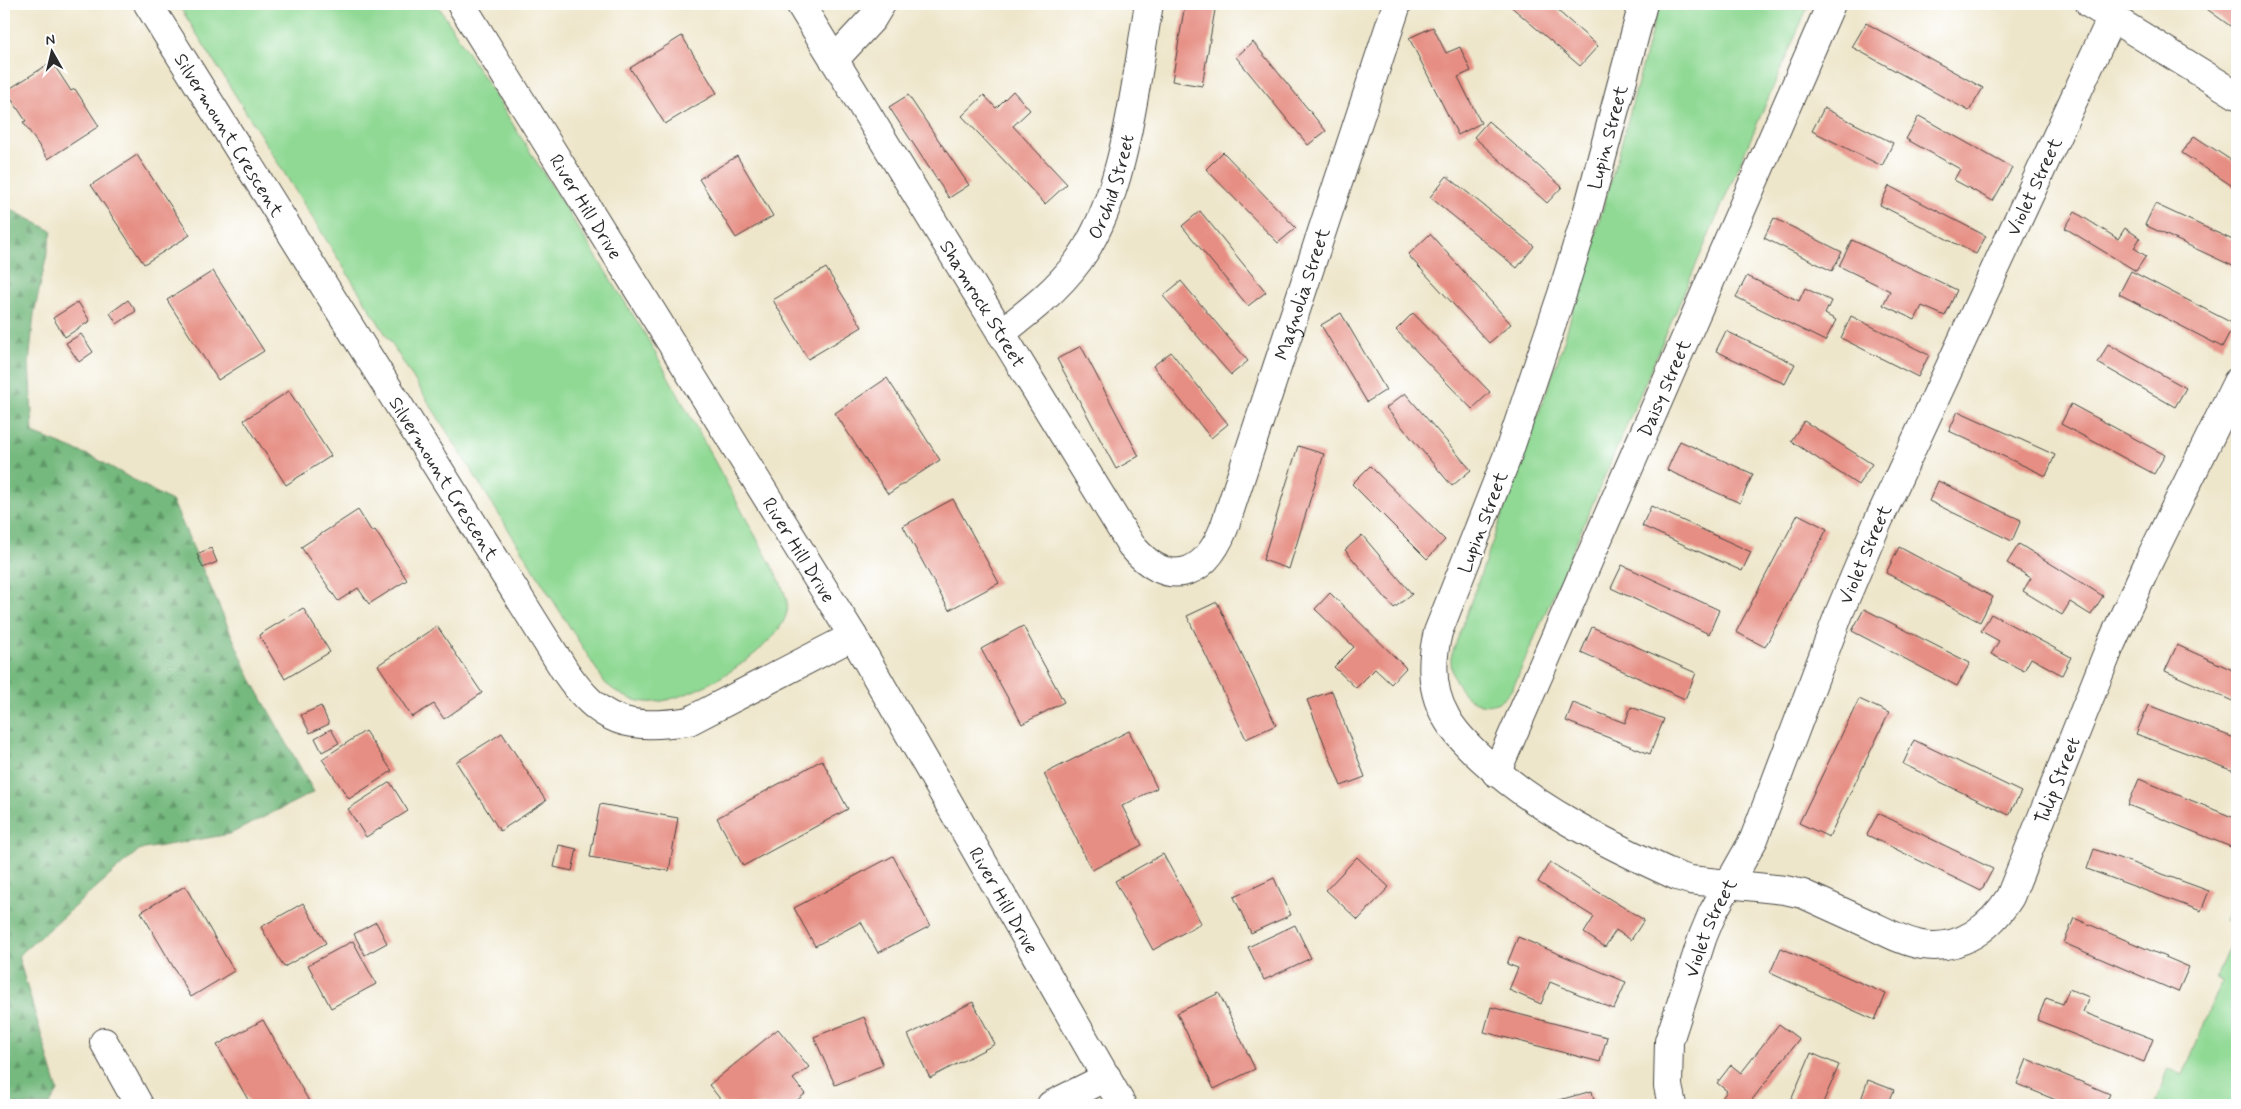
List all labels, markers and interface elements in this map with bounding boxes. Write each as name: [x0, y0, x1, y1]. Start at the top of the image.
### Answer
north arrow: [28, 28, 78, 78]
text: N: [44, 31, 56, 50]
street label: Silvermount Crescent: [168, 49, 289, 222]
street label: Lupin Street: [1583, 83, 1634, 192]
street label: Orchid Street: [1083, 132, 1141, 244]
street label: Violet Street: [2001, 134, 2068, 240]
street label: River Hill Drive: [543, 150, 627, 264]
street label: Magnolia Street: [1269, 225, 1336, 363]
street label: Shamrock Street: [933, 236, 1030, 373]
street label: Daisy Street: [1633, 336, 1697, 441]
street label: Silvermount Crescent: [382, 392, 504, 565]
street label: Lupin Street: [1453, 468, 1514, 577]
street label: River Hill Drive: [756, 493, 840, 608]
street label: Violet Street: [1833, 501, 1898, 608]
street label: Tulip Street: [2029, 734, 2087, 828]
street label: River Hill Drive: [963, 843, 1044, 959]
street label: Violet Street: [1679, 874, 1743, 981]

